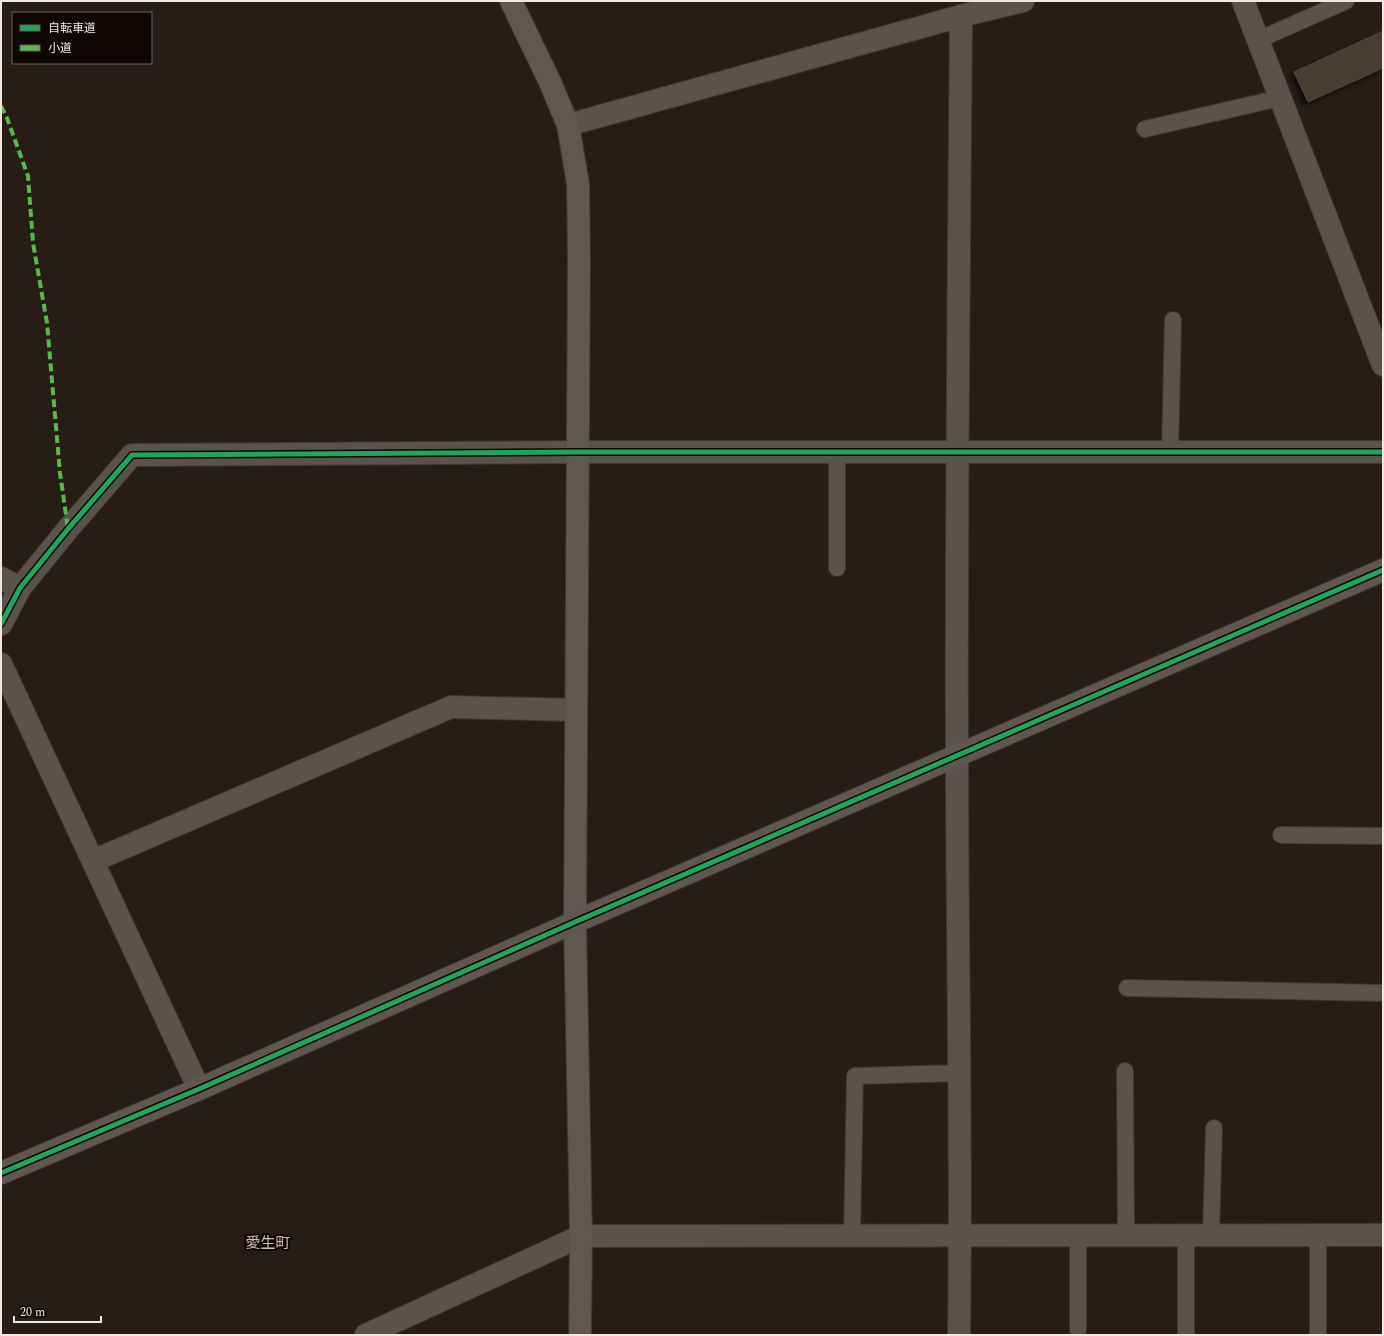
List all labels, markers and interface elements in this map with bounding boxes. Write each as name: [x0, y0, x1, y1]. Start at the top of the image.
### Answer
legend: [12, 12, 152, 64]
text: 自転車道: [48, 19, 96, 38]
text: 小道: [48, 39, 72, 58]
district label: 愛生町: [245, 1232, 291, 1255]
scale bar: [14, 1298, 101, 1324]
text: 20 m: [20, 1303, 45, 1322]

